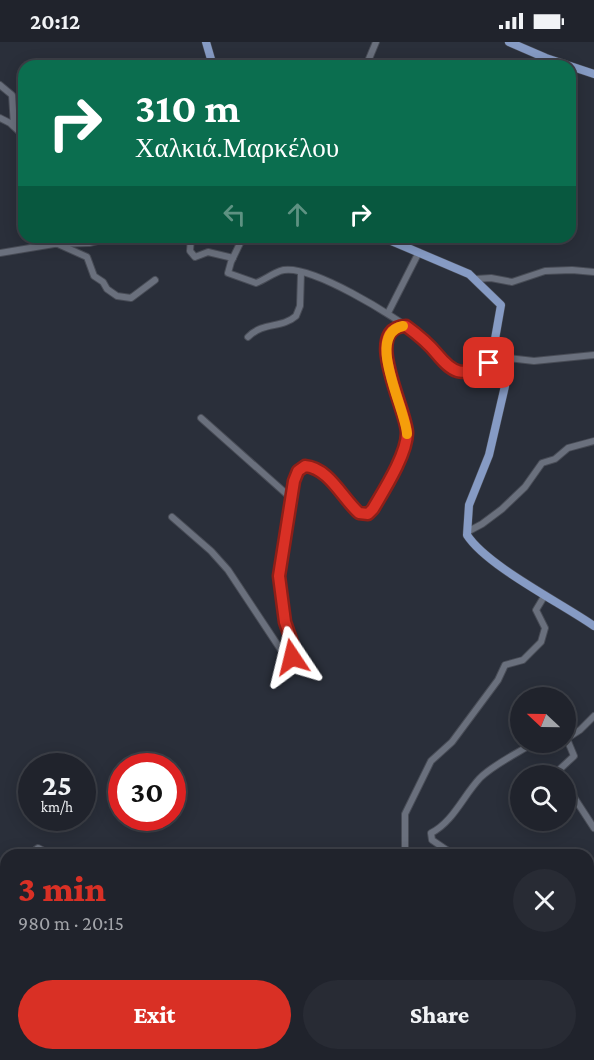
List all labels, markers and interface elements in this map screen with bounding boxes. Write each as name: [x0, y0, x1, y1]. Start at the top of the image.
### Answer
text: 20:12: [30, 9, 80, 34]
icon: right: [36, 84, 114, 162]
text: 310 m: [135, 84, 240, 131]
text: Χαλκιά.Μαρκέλου: [135, 133, 339, 163]
icon: left: [218, 198, 251, 231]
icon: ahead: [281, 198, 314, 231]
icon: right: [344, 198, 377, 231]
pin: [463, 337, 514, 388]
icon: arrive: [472, 346, 505, 379]
position arrow: [260, 625, 324, 689]
north arrow: [510, 687, 576, 753]
map controls: [510, 687, 576, 831]
speed limit sign: 30: [108, 753, 186, 831]
button: search: [510, 765, 576, 831]
text: 25: [42, 768, 72, 801]
text: km/h: [41, 799, 73, 815]
text: 3 min: [18, 869, 106, 909]
button: close: [513, 869, 576, 932]
text: 980 m · 20:15: [18, 912, 124, 934]
button: Exit: [18, 980, 291, 1049]
button: Share: [303, 980, 576, 1049]

